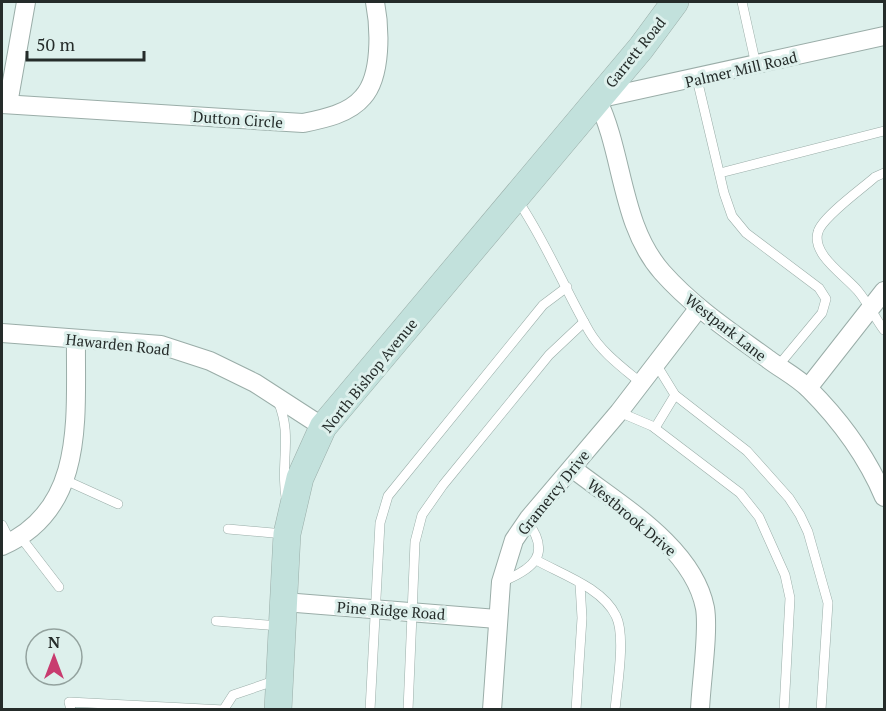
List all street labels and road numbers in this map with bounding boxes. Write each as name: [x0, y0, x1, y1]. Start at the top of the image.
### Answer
street label: Garrett Road: [600, 13, 670, 91]
street label: Palmer Mill Road: [683, 46, 799, 92]
street label: Dutton Circle: [192, 106, 284, 132]
street label: Westpark Lane: [681, 289, 771, 365]
street label: North Bishop Avenue: [317, 314, 421, 436]
street label: Hawarden Road: [65, 329, 171, 359]
street label: Gramercy Drive: [513, 445, 593, 539]
street label: Westbrook Drive: [583, 474, 681, 560]
street label: Pine Ridge Road: [336, 596, 446, 624]

